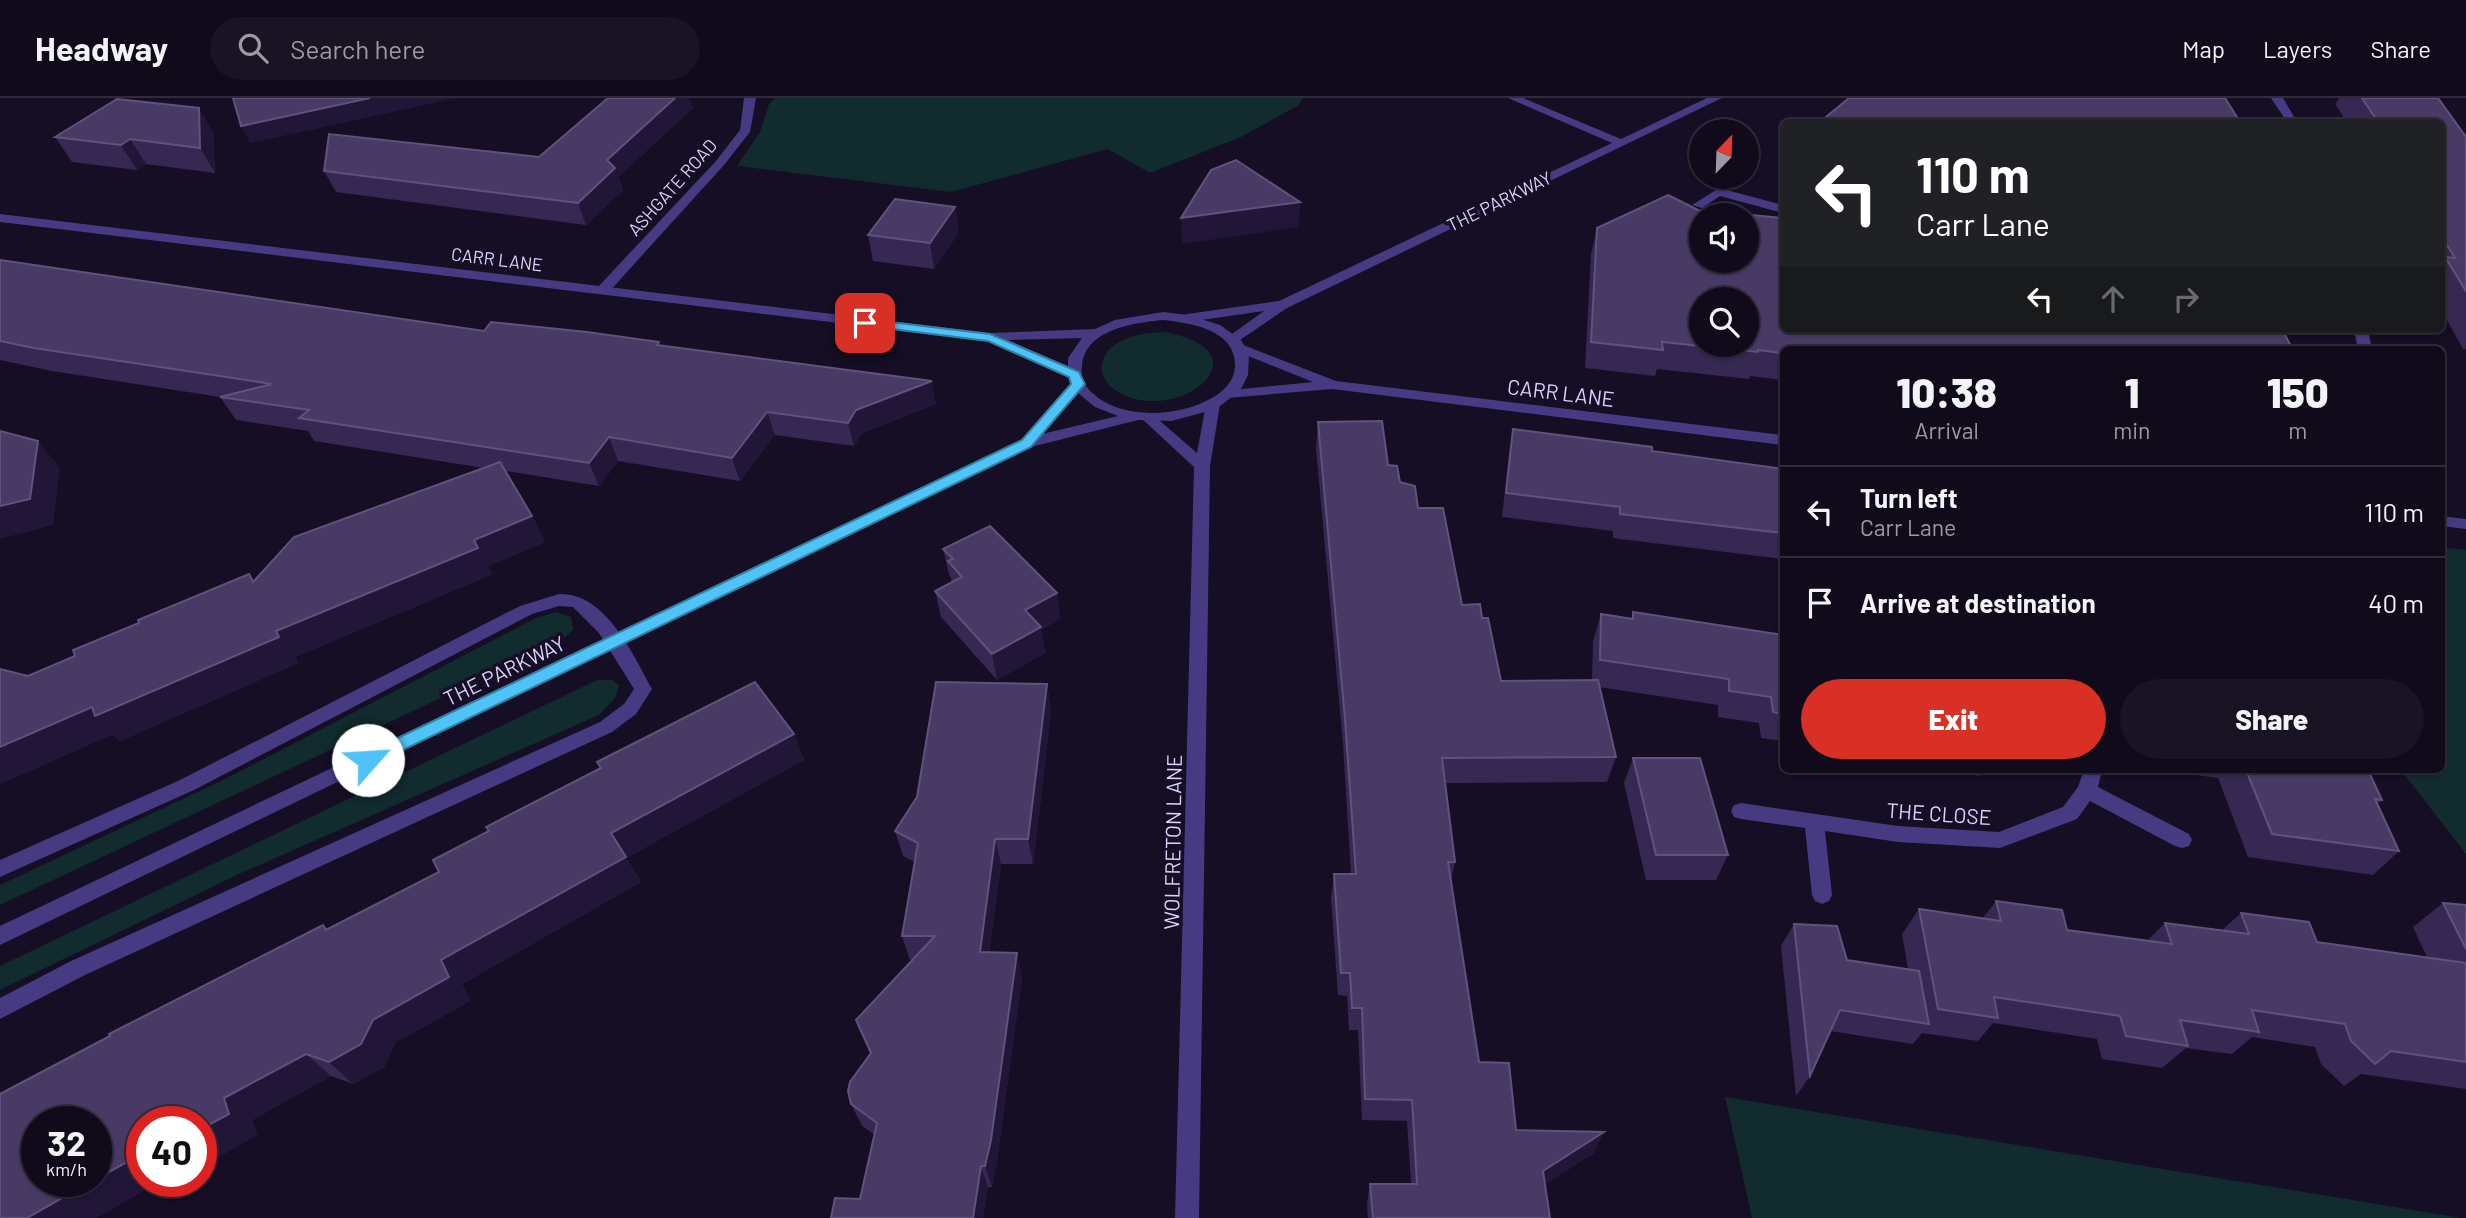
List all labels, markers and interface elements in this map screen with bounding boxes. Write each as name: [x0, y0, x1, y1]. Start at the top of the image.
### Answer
search box: [210, 17, 700, 80]
text: Headway: [35, 28, 168, 68]
icon: search: [234, 29, 272, 67]
text: Search here: [290, 33, 425, 64]
text: Map: [2182, 34, 2225, 63]
text: Layers: [2263, 34, 2332, 63]
text: Share: [2370, 34, 2431, 63]
north arrow: [1689, 119, 1759, 189]
map controls: [1689, 119, 1759, 357]
street label: ASHGATE ROAD: [623, 134, 721, 240]
text: 110 m: [1916, 144, 2030, 203]
icon: left: [1801, 147, 1892, 238]
street label: THE PARKWAY: [1443, 166, 1555, 236]
button: sound: [1689, 203, 1759, 273]
text: Carr Lane: [1916, 204, 2050, 242]
street label: CARR LANE: [450, 242, 544, 276]
icon: left: [2021, 280, 2059, 318]
icon: ahead: [2094, 280, 2132, 318]
icon: right: [2167, 280, 2205, 318]
button: search: [1689, 287, 1759, 357]
pin: [835, 293, 895, 353]
icon: arrive: [846, 304, 884, 342]
text: 10:38: [1896, 366, 1997, 416]
text: 1: [2124, 366, 2139, 416]
text: 150: [2267, 366, 2329, 416]
street label: CARR LANE: [1506, 373, 1616, 411]
text: Arrival: [1914, 416, 1979, 444]
text: min: [2113, 416, 2151, 444]
text: m: [2288, 416, 2307, 444]
text: Turn left: [1860, 482, 1958, 513]
icon: left: [1801, 493, 1839, 531]
text: 110 m: [2364, 496, 2424, 527]
text: Carr Lane: [1860, 513, 1956, 541]
icon: arrive: [1801, 584, 1839, 622]
text: Arrive at destination: [1860, 587, 2096, 618]
text: 40 m: [2368, 587, 2424, 618]
street label: THE PARKWAY: [439, 630, 569, 710]
button: Exit: [1801, 679, 2106, 759]
button: Share: [2120, 679, 2424, 759]
position arrow: [331, 723, 405, 797]
street label: WOLFRETON LANE: [1158, 754, 1186, 930]
street label: THE CLOSE: [1886, 797, 1992, 829]
speed limit sign: 40: [126, 1106, 217, 1197]
text: 32: [47, 1121, 86, 1163]
text: km/h: [46, 1158, 87, 1180]

